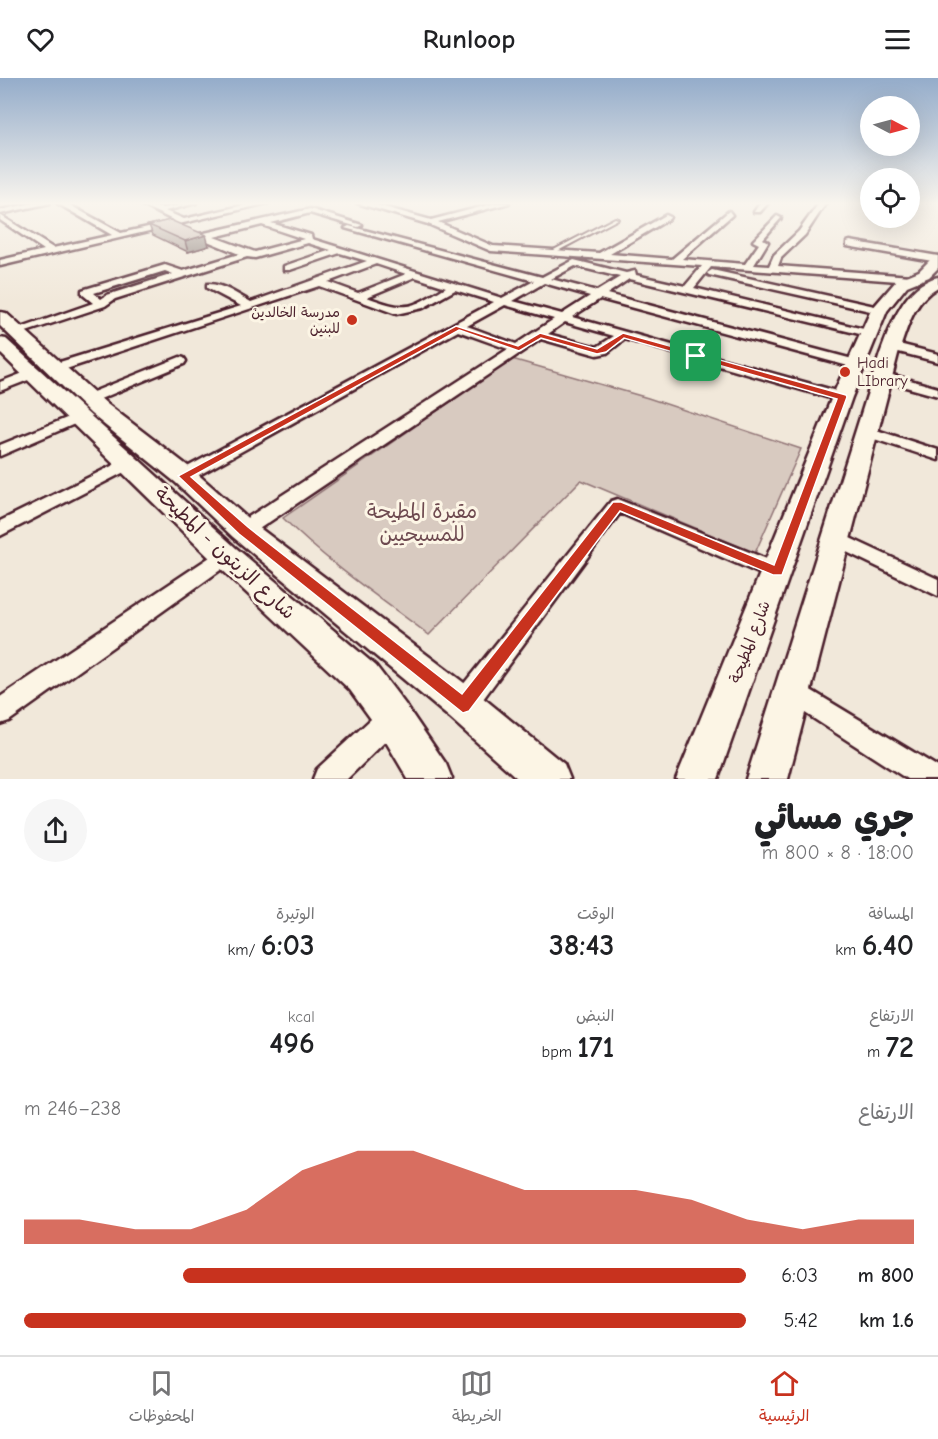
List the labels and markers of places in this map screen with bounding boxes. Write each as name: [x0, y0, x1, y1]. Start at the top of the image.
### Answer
place label: مدرسة الخالدين للبنين: [251, 304, 340, 337]
marker: مدرسة الخالدين للبنين: [345, 313, 359, 327]
pin: [670, 330, 721, 381]
place label: Hadi LIbrary: [857, 354, 908, 390]
marker: Hadi LIbrary: [838, 365, 852, 379]

